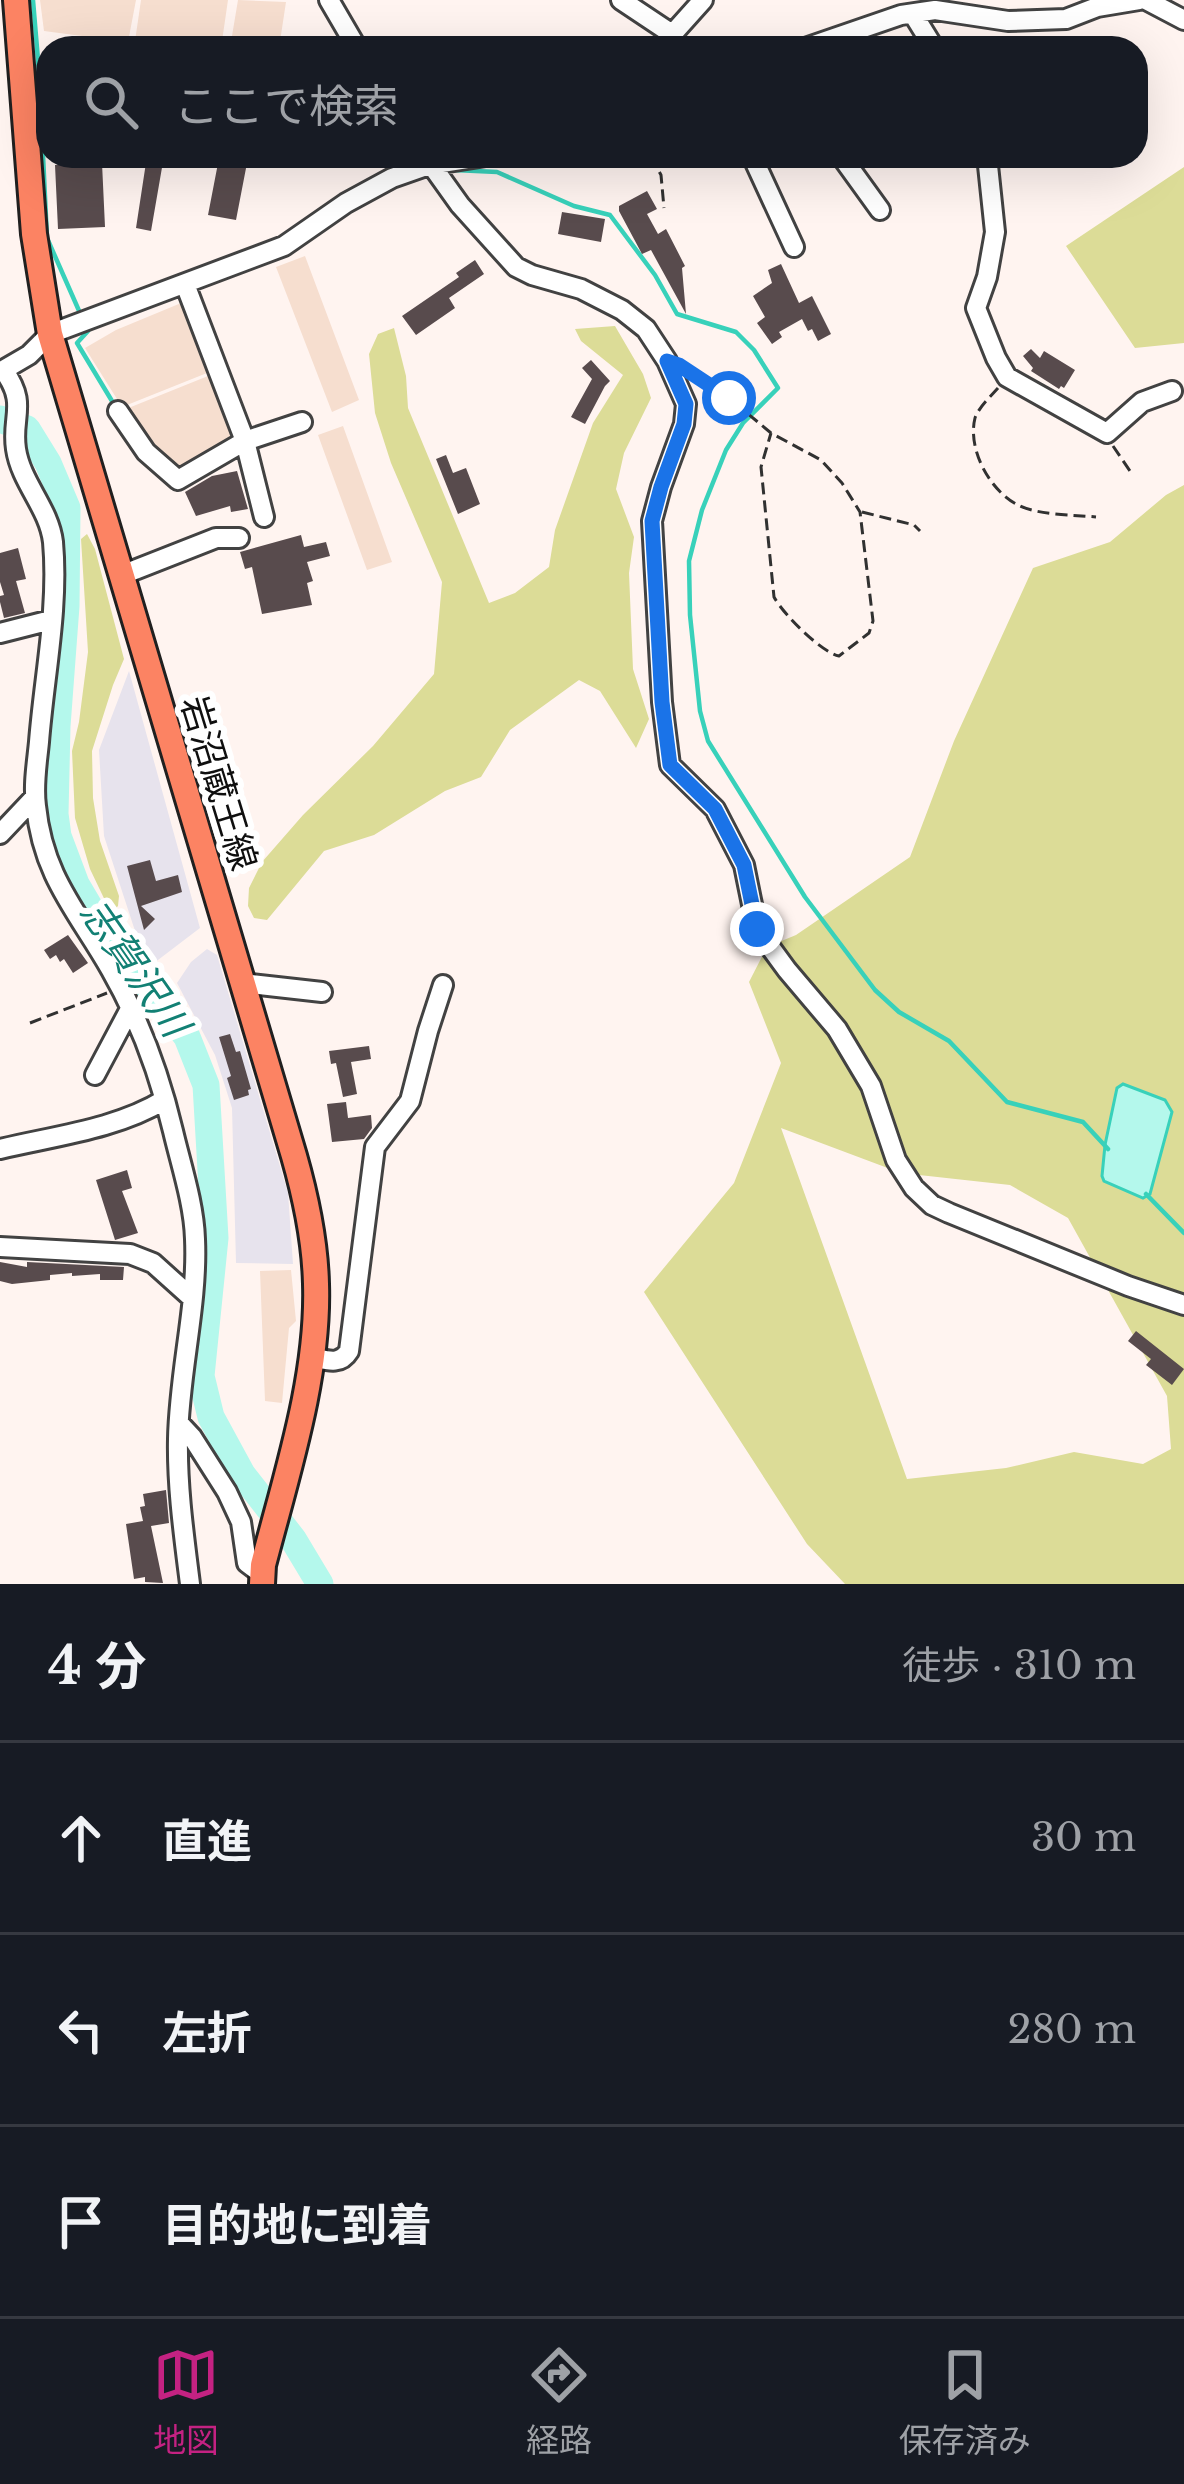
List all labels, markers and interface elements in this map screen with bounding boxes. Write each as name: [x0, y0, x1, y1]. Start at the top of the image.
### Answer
search box: [36, 36, 1148, 168]
icon: search: [78, 69, 144, 135]
text: ここで検索: [174, 78, 399, 134]
route start: [702, 371, 756, 425]
street label: 岩沼蔵王線: [171, 690, 267, 876]
water label: 志賀沢川: [70, 890, 202, 1049]
route end: [730, 902, 784, 956]
text: 4 分: [48, 1635, 146, 1698]
text: 徒歩 · 310 m: [902, 1641, 1136, 1690]
icon: ahead: [48, 1805, 114, 1871]
text: 直進: [162, 1813, 252, 1869]
text: 30 m: [1031, 1813, 1136, 1862]
icon: left: [48, 1997, 114, 2063]
text: 左折: [162, 2005, 252, 2061]
text: 280 m: [1007, 2005, 1136, 2054]
icon: arrive: [48, 2189, 114, 2255]
text: 目的地に到着: [162, 2197, 432, 2253]
tab: 地図: [153, 2342, 219, 2462]
tab: 経路: [526, 2342, 592, 2462]
tab: 保存済み: [899, 2342, 1031, 2462]

